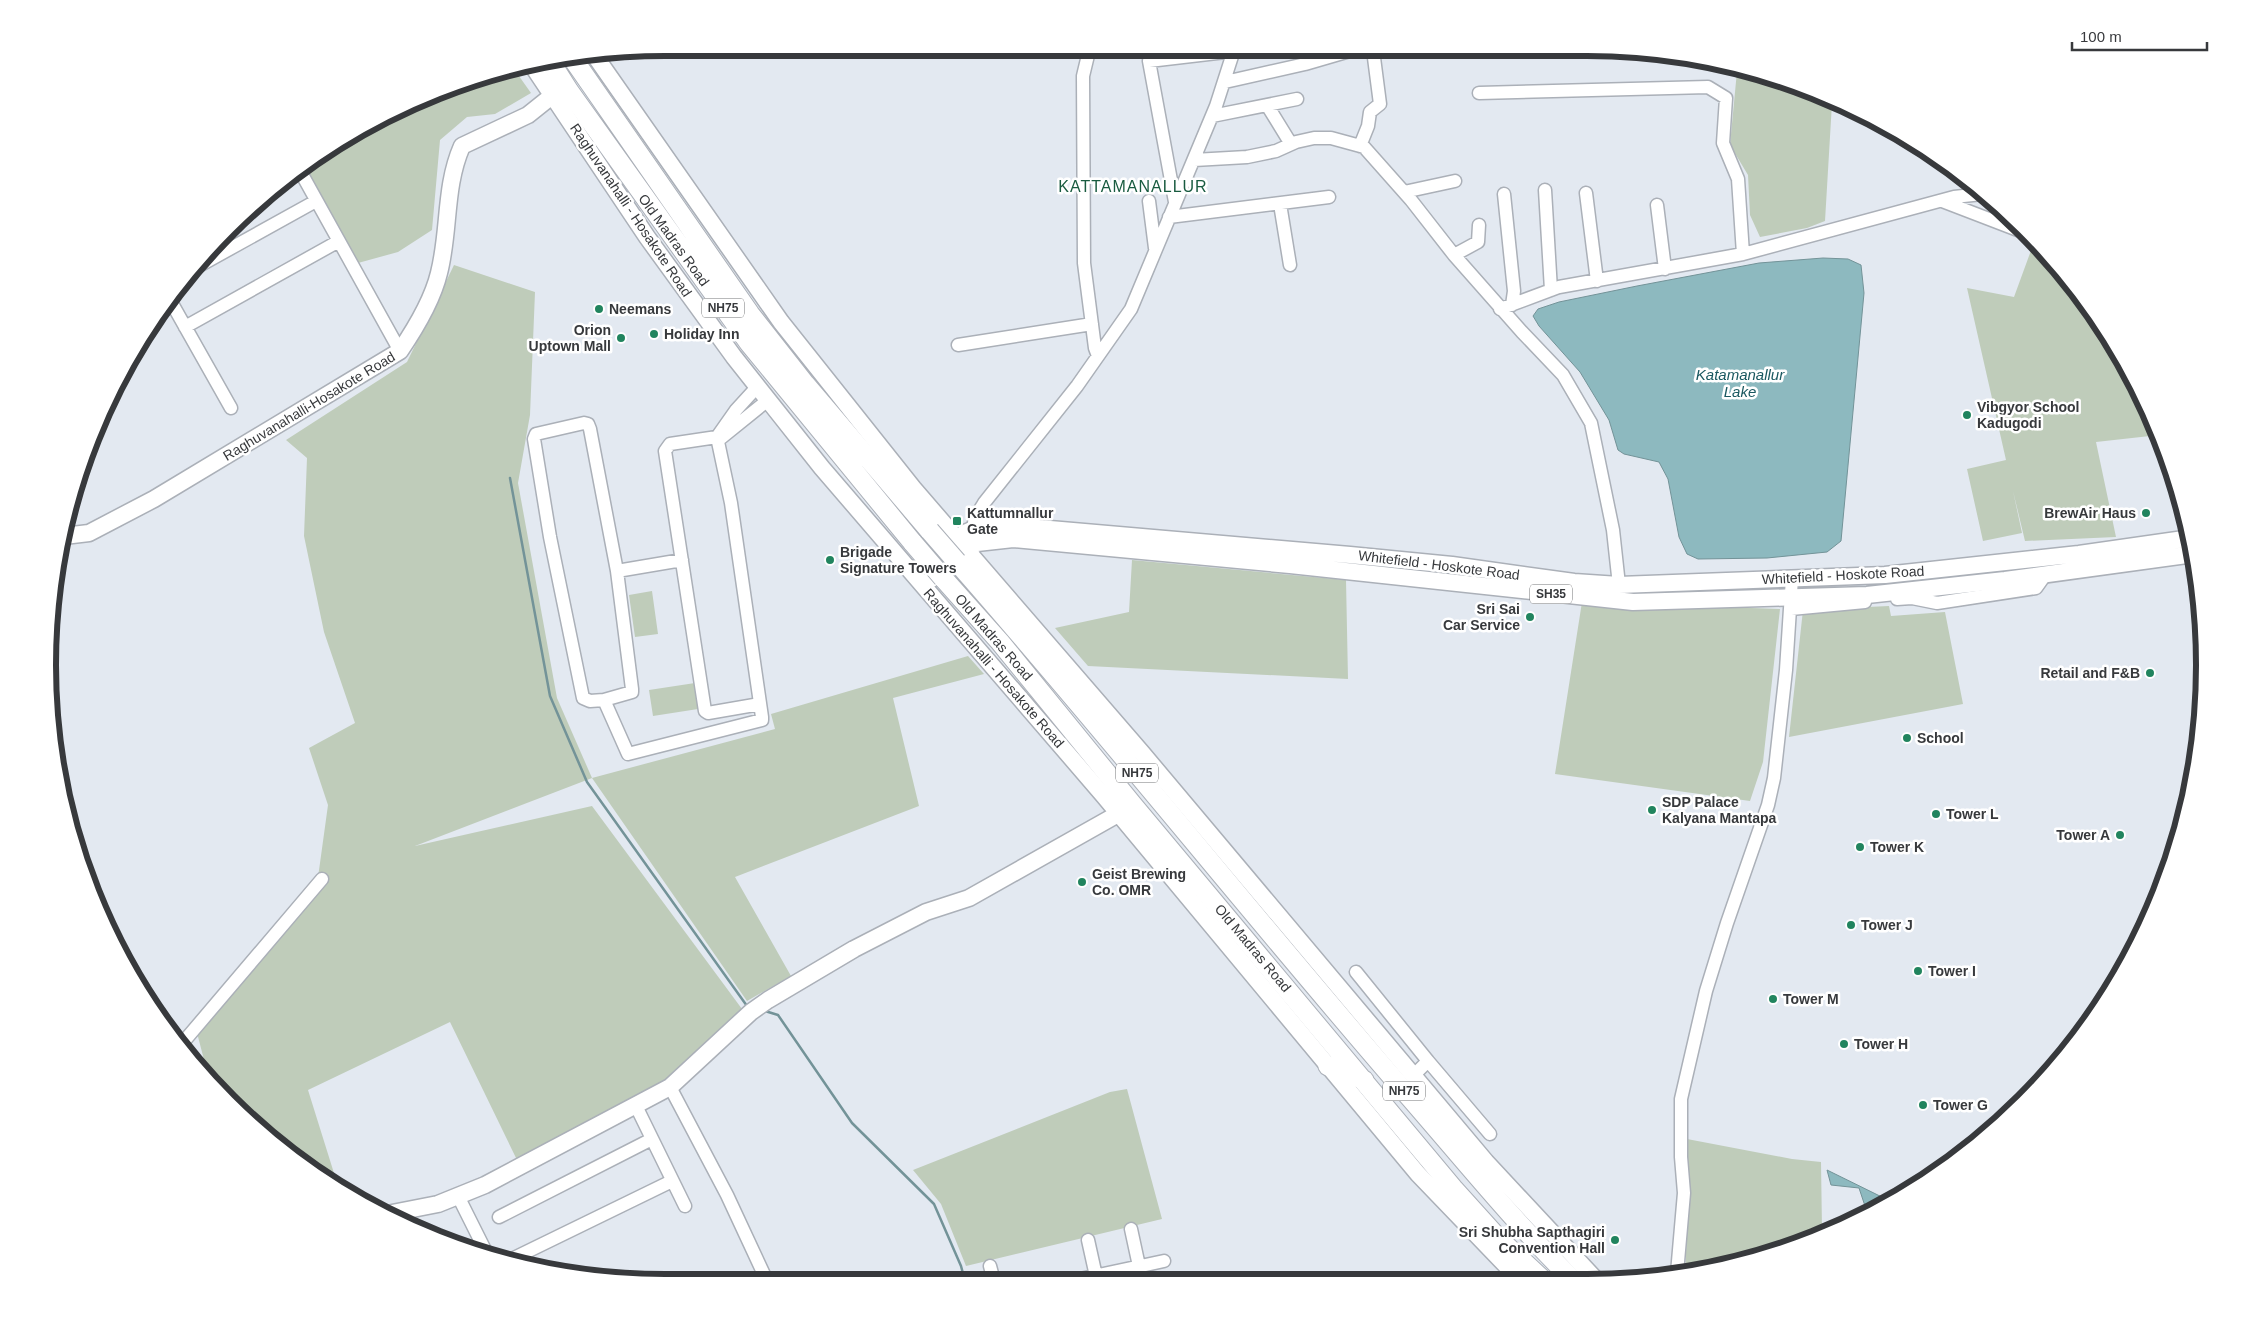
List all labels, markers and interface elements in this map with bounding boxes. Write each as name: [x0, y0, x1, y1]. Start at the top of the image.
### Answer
scale bar: [2072, 20, 2207, 52]
text: 100 m: [2080, 28, 2122, 45]
street label: Raghuvanahalli - Hosakote Road: [567, 120, 695, 300]
district label: KATTAMANALLUR: [1058, 178, 1208, 195]
street label: Old Madras Road: [635, 191, 713, 289]
road number: NH75: [702, 298, 744, 318]
place label: Neemans: [609, 301, 671, 317]
marker: Neemans: [593, 303, 605, 315]
place label: Orion Uptown Mall: [529, 322, 611, 354]
place label: Holiday Inn: [664, 326, 739, 342]
marker: Holiday Inn: [648, 328, 660, 340]
marker: Orion Uptown Mall: [615, 332, 627, 344]
street label: Raghuvanahalli-Hosakote Road: [220, 348, 398, 464]
water label: Katamanallur Lake: [1696, 366, 1785, 400]
place label: Vibgyor School Kadugodi: [1977, 399, 2079, 431]
marker: Vibgyor School Kadugodi: [1961, 409, 1973, 421]
place label: Kattumnallur Gate: [967, 505, 1054, 537]
place label: BrewAir Haus: [2044, 505, 2136, 521]
marker: BrewAir Haus: [2140, 507, 2152, 519]
marker: Kattumnallur Gate: [951, 515, 963, 527]
place label: Brigade Signature Towers: [840, 544, 957, 576]
street label: Whitefield - Hoskote Road: [1357, 547, 1521, 583]
marker: Brigade Signature Towers: [824, 554, 836, 566]
street label: Whitefield - Hoskote Road: [1761, 563, 1925, 587]
road number: SH35: [1530, 584, 1572, 604]
street label: Raghuvanahalli - Hosakote Road: [921, 585, 1067, 751]
street label: Old Madras Road: [952, 590, 1036, 684]
place label: Sri Sai Car Service: [1443, 601, 1520, 633]
marker: Sri Sai Car Service: [1524, 611, 1536, 623]
place label: Retail and F&B: [2040, 665, 2140, 681]
marker: Retail and F&B: [2144, 667, 2156, 679]
place label: School: [1917, 730, 1964, 746]
marker: School: [1901, 732, 1913, 744]
road number: NH75: [1116, 764, 1158, 782]
place label: SDP Palace Kalyana Mantapa: [1662, 794, 1777, 826]
marker: SDP Palace Kalyana Mantapa: [1646, 804, 1658, 816]
place label: Tower L: [1946, 806, 1999, 822]
marker: Tower L: [1930, 808, 1942, 820]
place label: Tower A: [2056, 827, 2110, 843]
marker: Tower A: [2114, 829, 2126, 841]
place label: Tower K: [1870, 839, 1924, 855]
marker: Tower K: [1854, 841, 1866, 853]
place label: Geist Brewing Co. OMR: [1092, 866, 1186, 898]
marker: Geist Brewing Co. OMR: [1076, 876, 1088, 888]
street label: Old Madras Road: [1212, 901, 1294, 995]
place label: Tower J: [1861, 917, 1913, 933]
marker: Tower J: [1845, 919, 1857, 931]
place label: Tower I: [1928, 963, 1976, 979]
marker: Tower I: [1912, 965, 1924, 977]
place label: Tower M: [1783, 991, 1839, 1007]
marker: Tower M: [1767, 993, 1779, 1005]
place label: Tower H: [1854, 1036, 1908, 1052]
marker: Tower H: [1838, 1038, 1850, 1050]
road number: NH75: [1383, 1082, 1425, 1100]
place label: Tower G: [1933, 1097, 1988, 1113]
marker: Tower G: [1917, 1099, 1929, 1111]
place label: Sri Shubha Sapthagiri Convention Hall: [1459, 1224, 1605, 1256]
marker: Sri Shubha Sapthagiri Convention Hall: [1609, 1234, 1621, 1246]

